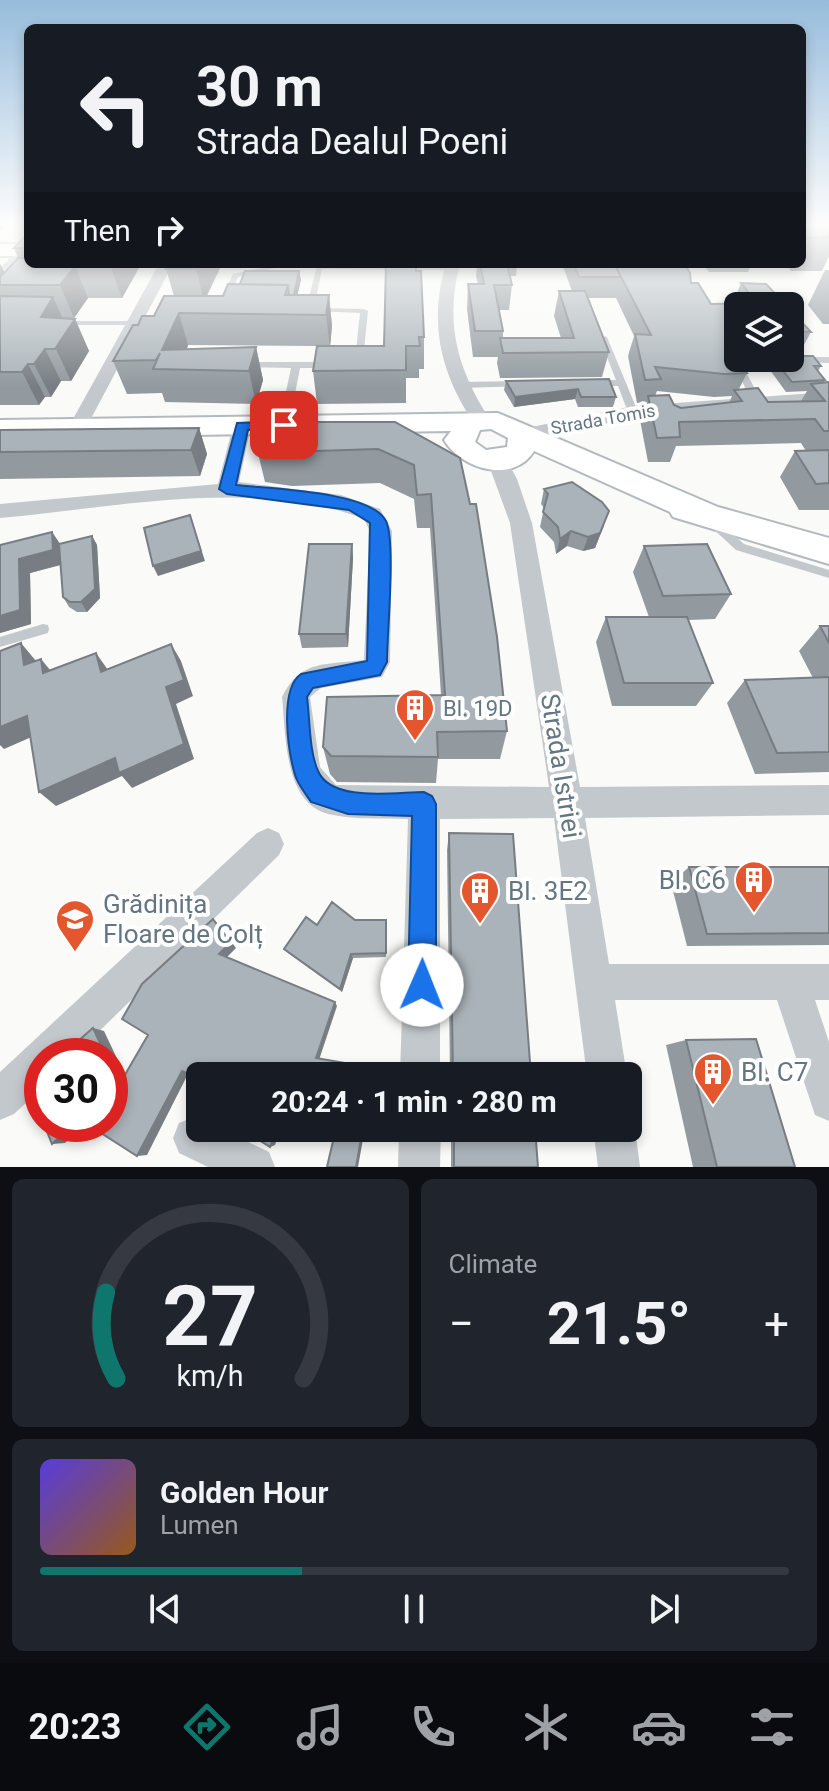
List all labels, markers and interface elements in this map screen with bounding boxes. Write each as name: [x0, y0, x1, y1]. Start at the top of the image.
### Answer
text: 30 m: [196, 54, 323, 120]
icon: left: [64, 56, 168, 160]
text: Strada Dealul Poeni: [196, 121, 508, 163]
icon: right: [147, 208, 191, 252]
text: Then: [64, 213, 131, 248]
map controls: [724, 292, 804, 372]
button: layers: [724, 292, 804, 372]
pin: [250, 391, 318, 459]
street label: Strada Tomis: [549, 399, 657, 439]
icon: arrive: [262, 403, 306, 447]
building icon: Bl. 19D: [394, 687, 436, 742]
street label: Strada Istriei: [535, 692, 587, 840]
place label: Bl. 19D: [443, 696, 512, 721]
building icon: Bl. C6: [733, 859, 775, 914]
place label: Bl. C6: [659, 865, 726, 895]
building icon: Bl. 3E2: [459, 870, 501, 925]
place label: Bl. 3E2: [508, 876, 588, 906]
place label: Grădinița Floare de Colț: [103, 889, 263, 950]
school or university icon: Grădinița Floare de Colț: [54, 898, 96, 953]
position arrow: [380, 943, 464, 1027]
speed limit sign: 30: [24, 1038, 128, 1142]
building icon: Bl. C7: [692, 1051, 734, 1106]
place label: Bl. C7: [741, 1057, 808, 1087]
text: 20:24 · 1 min · 280 m: [271, 1084, 557, 1119]
text: Climate: [449, 1249, 537, 1279]
text: 27: [163, 1268, 258, 1365]
text: 21.5°: [547, 1288, 691, 1359]
text: −: [449, 1298, 474, 1350]
text: +: [764, 1298, 789, 1350]
text: km/h: [177, 1359, 244, 1393]
text: Golden Hour: [160, 1475, 329, 1510]
text: Lumen: [160, 1510, 239, 1540]
icon: previous: [143, 1587, 187, 1631]
icon: pause: [392, 1587, 436, 1631]
icon: next: [642, 1587, 686, 1631]
icon: directions: [179, 1699, 235, 1755]
icon: music: [292, 1699, 348, 1755]
icon: phone: [405, 1699, 461, 1755]
icon: climate: [518, 1699, 574, 1755]
icon: car: [631, 1699, 687, 1755]
icon: filters: [744, 1699, 800, 1755]
text: 20:23: [29, 1706, 121, 1748]

